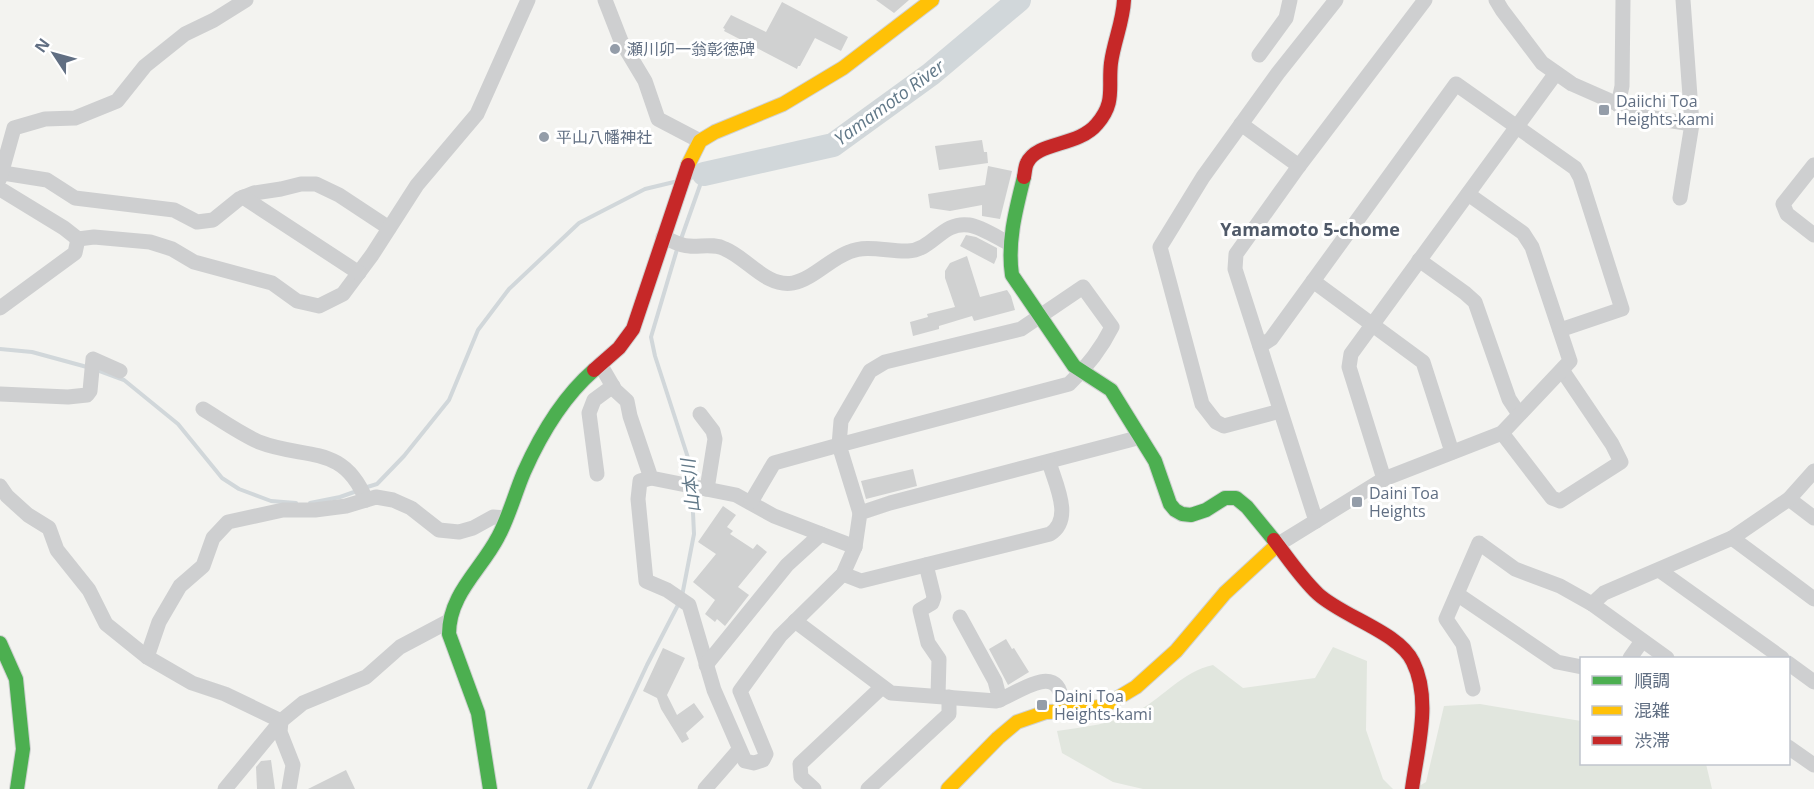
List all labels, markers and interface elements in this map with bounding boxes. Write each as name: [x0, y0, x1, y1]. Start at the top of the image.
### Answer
north arrow: [24, 24, 84, 84]
text: N: [29, 33, 55, 57]
place label: 瀬川卯一翁彰徳碑: [627, 38, 755, 60]
marker: 瀬川卯一翁彰徳碑: [608, 42, 622, 56]
water label: Yamamoto River: [829, 53, 950, 150]
place label: Daiichi Toa Heights-kami: [1616, 90, 1714, 130]
marker: Daiichi Toa Heights-kami: [1597, 103, 1611, 117]
place label: 平山八幡神社: [556, 126, 652, 148]
marker: 平山八幡神社: [537, 130, 551, 144]
district label: Yamamoto 5-chome: [1220, 217, 1400, 241]
water label: 山本川: [675, 456, 705, 514]
place label: Daini Toa Heights: [1369, 482, 1439, 522]
marker: Daini Toa Heights: [1350, 495, 1364, 509]
legend: [1580, 657, 1790, 765]
text: 順調: [1634, 668, 1670, 692]
place label: Daini Toa Heights-kami: [1054, 685, 1152, 725]
marker: Daini Toa Heights-kami: [1035, 698, 1049, 712]
text: 混雑: [1634, 698, 1670, 722]
text: 渋滞: [1634, 728, 1670, 752]

